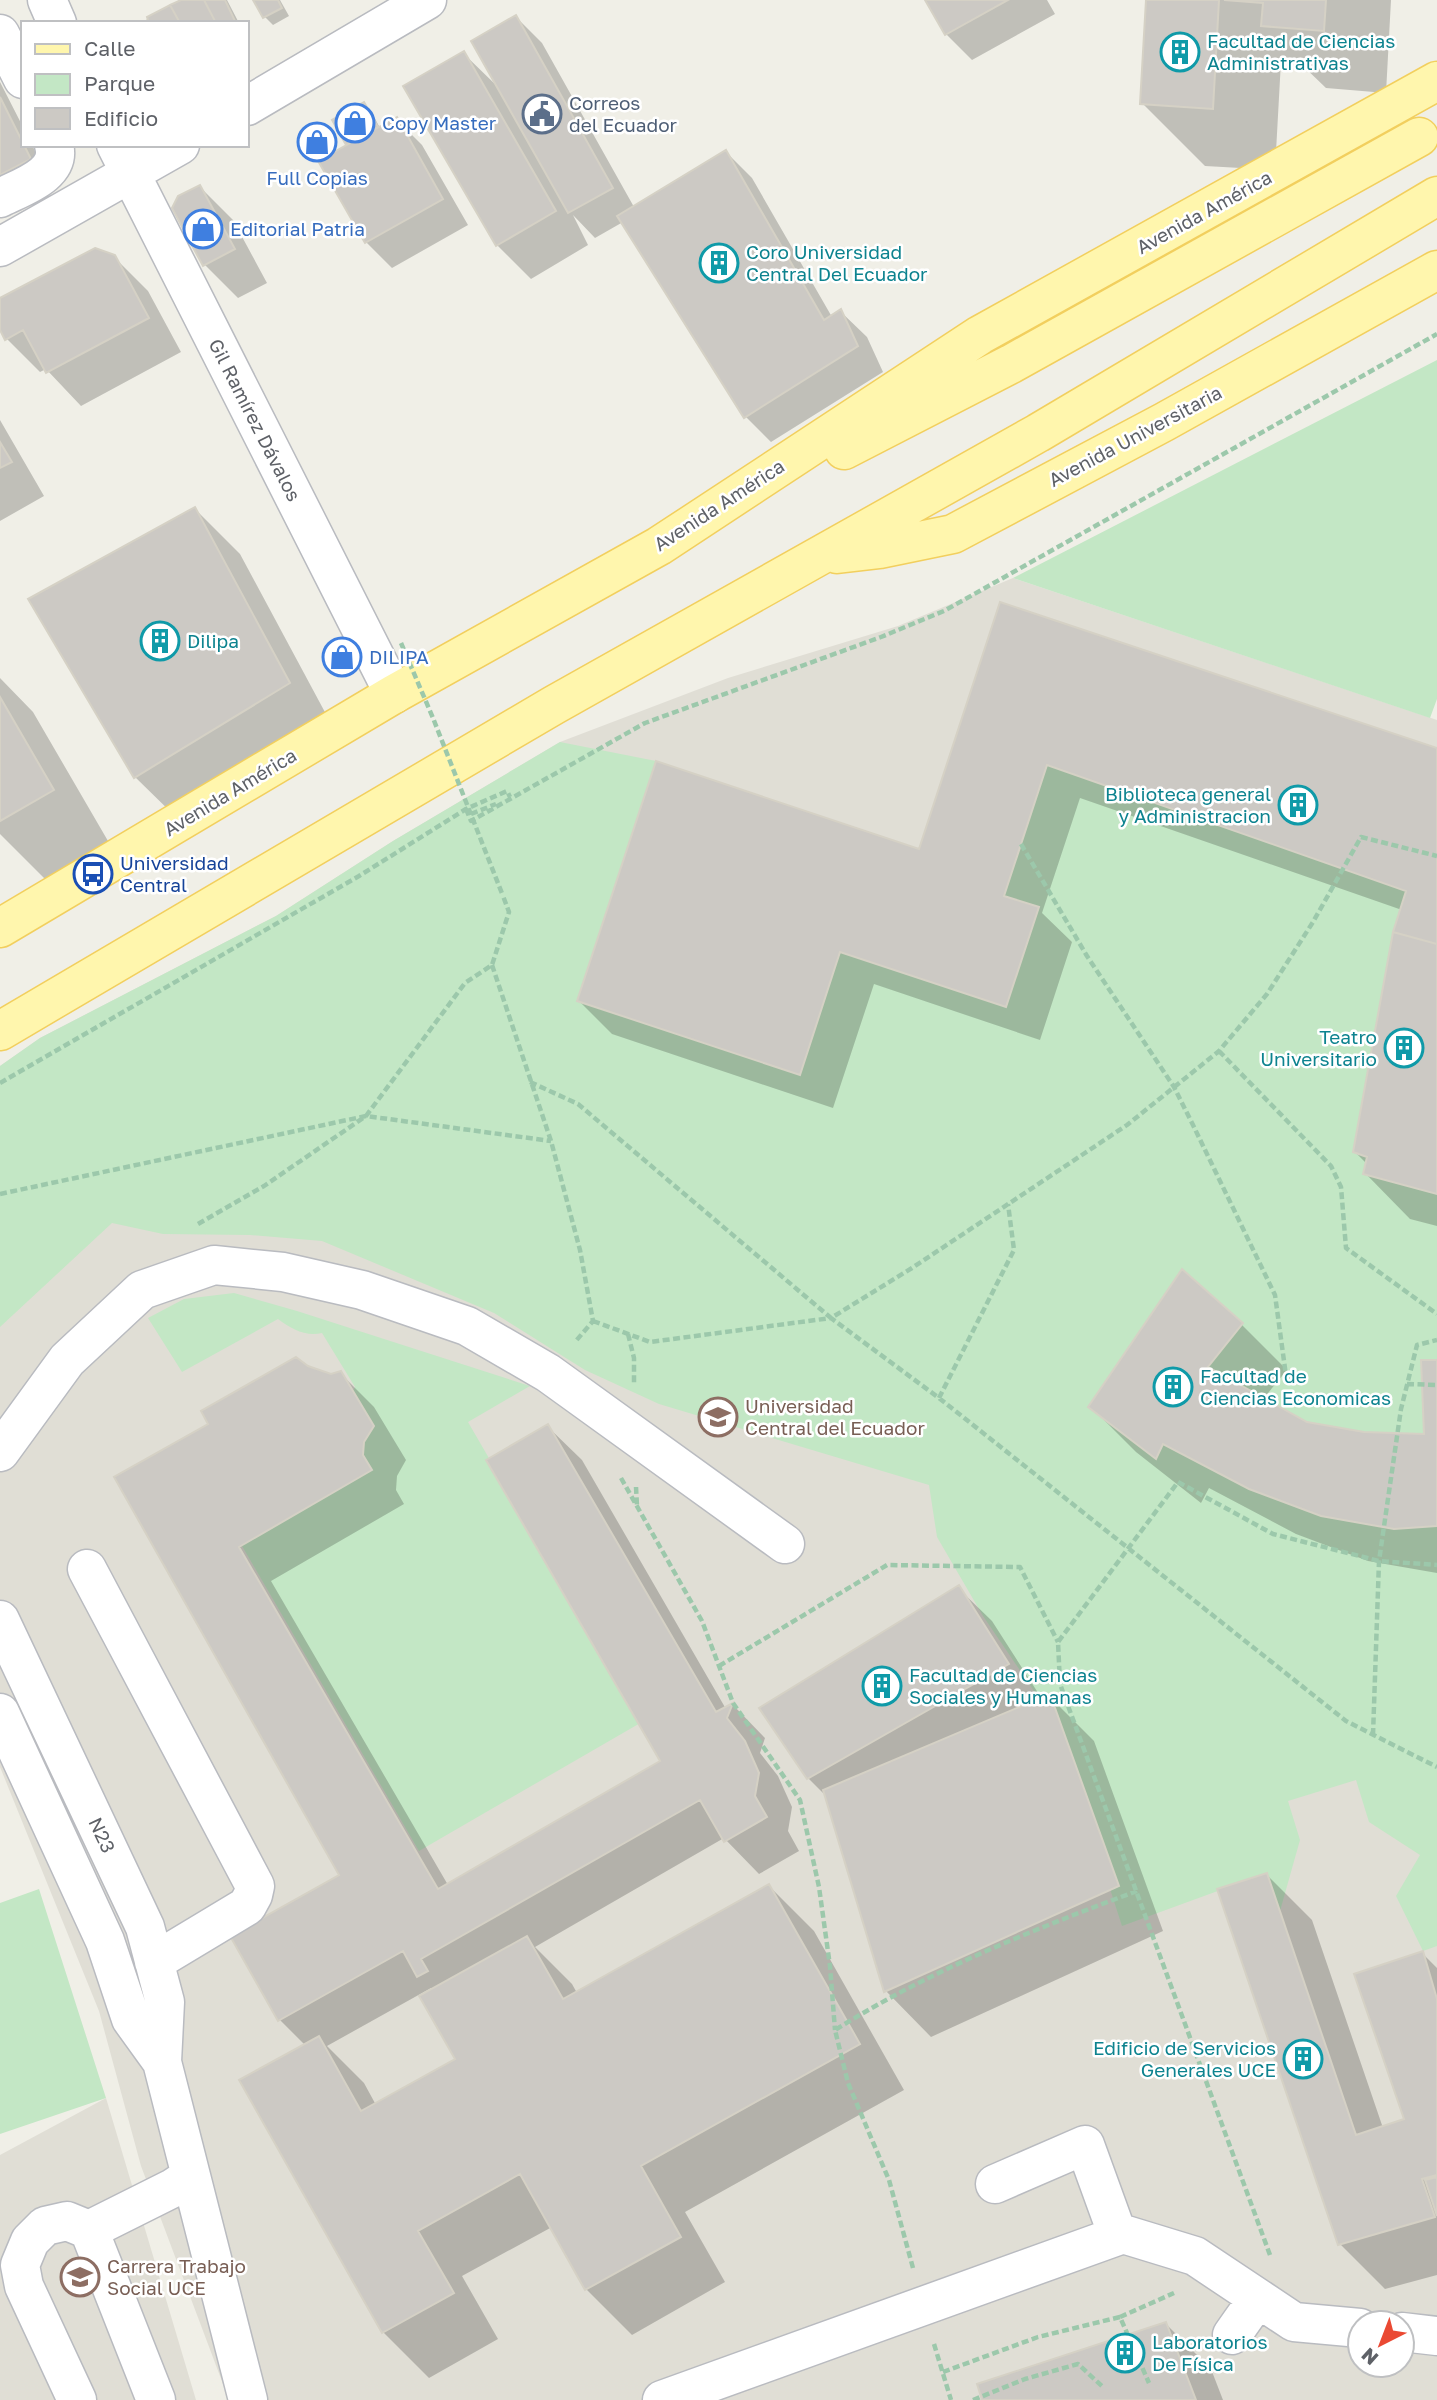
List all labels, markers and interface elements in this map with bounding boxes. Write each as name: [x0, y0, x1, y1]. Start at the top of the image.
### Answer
legend: [21, 21, 248, 147]
place label: Facultad de Ciencias Administrativas: [1207, 29, 1395, 74]
building icon: Facultad de Ciencias Administrativas: [1159, 31, 1201, 73]
text: Calle: [84, 35, 136, 61]
text: Parque: [84, 70, 155, 96]
place label: Correos del Ecuador: [569, 91, 678, 136]
public building icon: Correos del Ecuador: [521, 93, 563, 135]
shop icon: Copy Master: [334, 102, 376, 144]
text: Edificio: [84, 105, 158, 131]
place label: Copy Master: [382, 111, 497, 134]
shop icon: Full Copias: [296, 121, 338, 163]
street label: Avenida América: [1132, 165, 1275, 258]
place label: Full Copias: [266, 166, 368, 189]
shop icon: Editorial Patria: [182, 208, 224, 250]
place label: Editorial Patria: [230, 217, 365, 240]
place label: Coro Universidad Central Del Ecuador: [746, 240, 928, 285]
building icon: Coro Universidad Central Del Ecuador: [698, 242, 740, 284]
street label: Gil Ramírez Dávalos: [205, 335, 306, 505]
street label: Avenida Universitaria: [1044, 380, 1225, 491]
street label: Avenida América: [649, 454, 788, 555]
building icon: Dilipa: [139, 620, 181, 662]
place label: Dilipa: [187, 629, 239, 652]
shop icon: DILIPA: [321, 636, 363, 678]
place label: DILIPA: [369, 645, 429, 668]
street label: Avenida América: [159, 743, 300, 840]
place label: Biblioteca general y Administracion: [1105, 782, 1271, 827]
building icon: Biblioteca general y Administracion: [1277, 784, 1319, 826]
place label: Universidad Central: [120, 851, 229, 896]
bus stop icon: Universidad Central: [72, 853, 114, 895]
place label: Teatro Universitario: [1260, 1025, 1377, 1070]
building icon: Teatro Universitario: [1383, 1027, 1425, 1069]
place label: Facultad de Ciencias Economicas: [1200, 1364, 1391, 1409]
building icon: Facultad de Ciencias Economicas: [1152, 1366, 1194, 1408]
place label: Universidad Central del Ecuador: [745, 1394, 925, 1439]
school or university icon: Universidad Central del Ecuador: [697, 1396, 739, 1438]
place label: Facultad de Ciencias Sociales y Humanas: [909, 1663, 1097, 1708]
building icon: Facultad de Ciencias Sociales y Humanas: [861, 1665, 903, 1707]
street label: N23: [84, 1813, 121, 1856]
place label: Edificio de Servicios Generales UCE: [1093, 2036, 1276, 2081]
building icon: Edificio de Servicios Generales UCE: [1282, 2038, 1324, 2080]
place label: Carrera Trabajo Social UCE: [107, 2254, 246, 2299]
school or university icon: Carrera Trabajo Social UCE: [59, 2256, 101, 2298]
north arrow: [1346, 2309, 1416, 2379]
place label: Laboratorios De Física: [1152, 2330, 1268, 2375]
building icon: Laboratorios De Física: [1104, 2332, 1146, 2374]
text: N: [1356, 2344, 1382, 2370]

